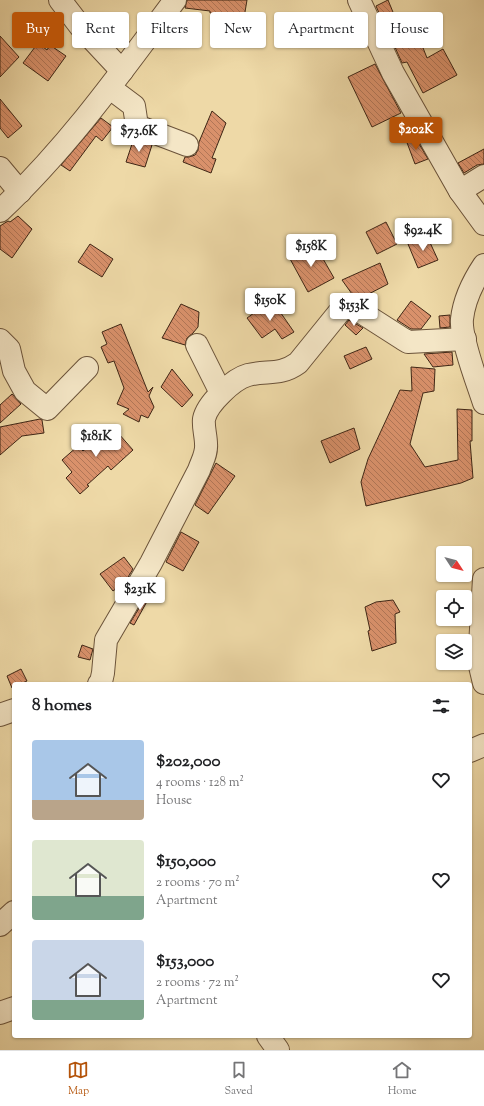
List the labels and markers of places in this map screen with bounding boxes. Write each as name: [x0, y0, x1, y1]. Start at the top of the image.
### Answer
pin: $202K: [388, 117, 444, 151]
pin: $73.6K: [106, 119, 172, 153]
pin: $92.4K: [390, 218, 456, 252]
pin: $158K: [283, 234, 339, 268]
pin: $150K: [242, 288, 298, 322]
pin: $153K: [326, 293, 382, 327]
pin: $181K: [68, 424, 124, 458]
pin: $231K: [112, 577, 168, 611]

